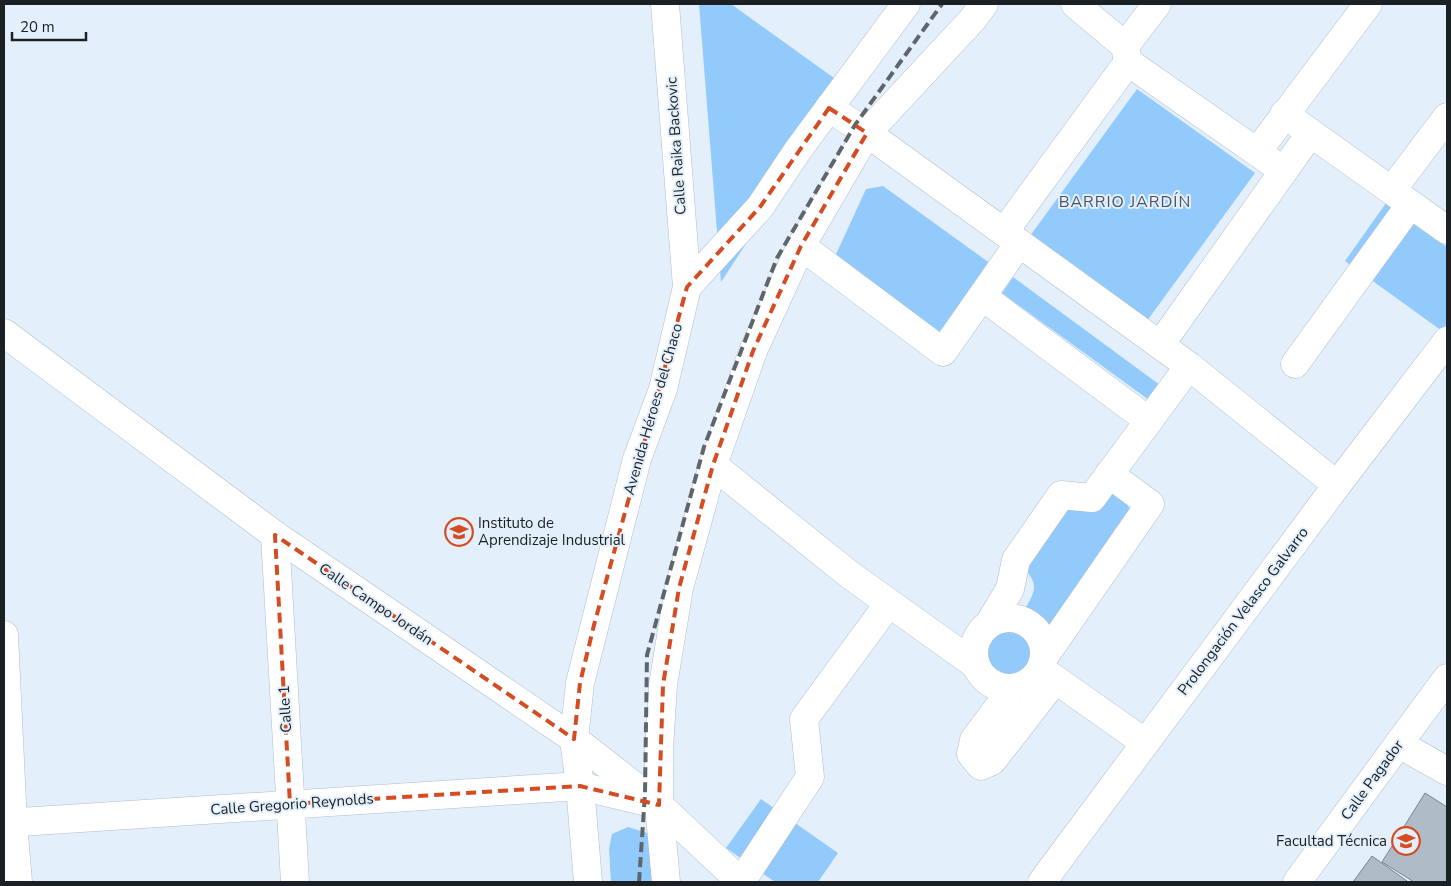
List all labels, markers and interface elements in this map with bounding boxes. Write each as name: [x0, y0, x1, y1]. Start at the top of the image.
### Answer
scale bar: [12, 10, 86, 42]
text: 20 m: [20, 17, 55, 37]
street label: Calle Raika Backovic: [661, 77, 691, 215]
district label: BARRIO JARDÍN: [1059, 191, 1191, 213]
street label: Avenida Héroes del Chaco: [619, 321, 687, 497]
place label: Instituto de Aprendizaje Industrial: [478, 513, 626, 550]
school or university icon: Instituto de Aprendizaje Industrial: [444, 517, 474, 547]
street label: Prolongación Velasco Galvarro: [1173, 523, 1313, 699]
street label: Calle Campo Jordán: [315, 558, 437, 650]
street label: Calle 1: [274, 685, 296, 733]
street label: Calle Pagador: [1336, 735, 1408, 824]
street label: Calle Gregorio Reynolds: [210, 788, 374, 820]
school or university icon: Facultad Técnica: [1391, 826, 1421, 856]
place label: Facultad Técnica: [1276, 831, 1387, 851]

